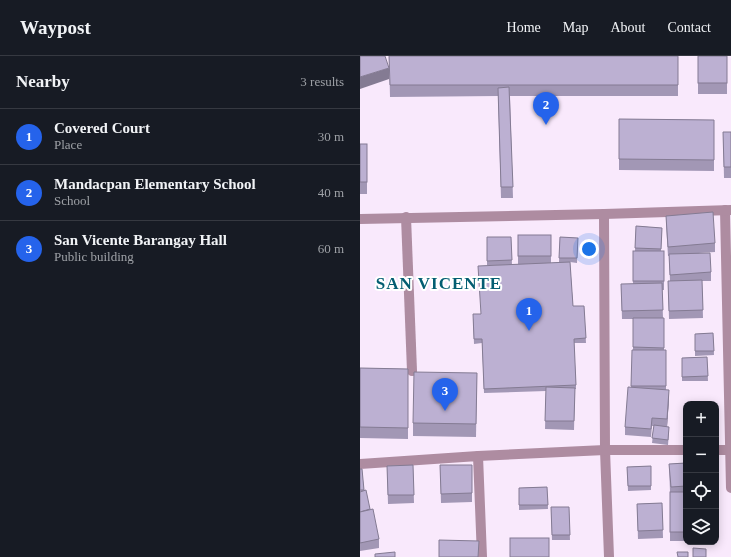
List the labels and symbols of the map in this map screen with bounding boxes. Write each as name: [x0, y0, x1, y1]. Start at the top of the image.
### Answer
pin: 2: [533, 92, 559, 125]
your location: [579, 239, 599, 259]
district label: SAN VICENTE: [376, 274, 502, 293]
pin: 1: [516, 298, 542, 331]
pin: 3: [432, 378, 458, 411]

